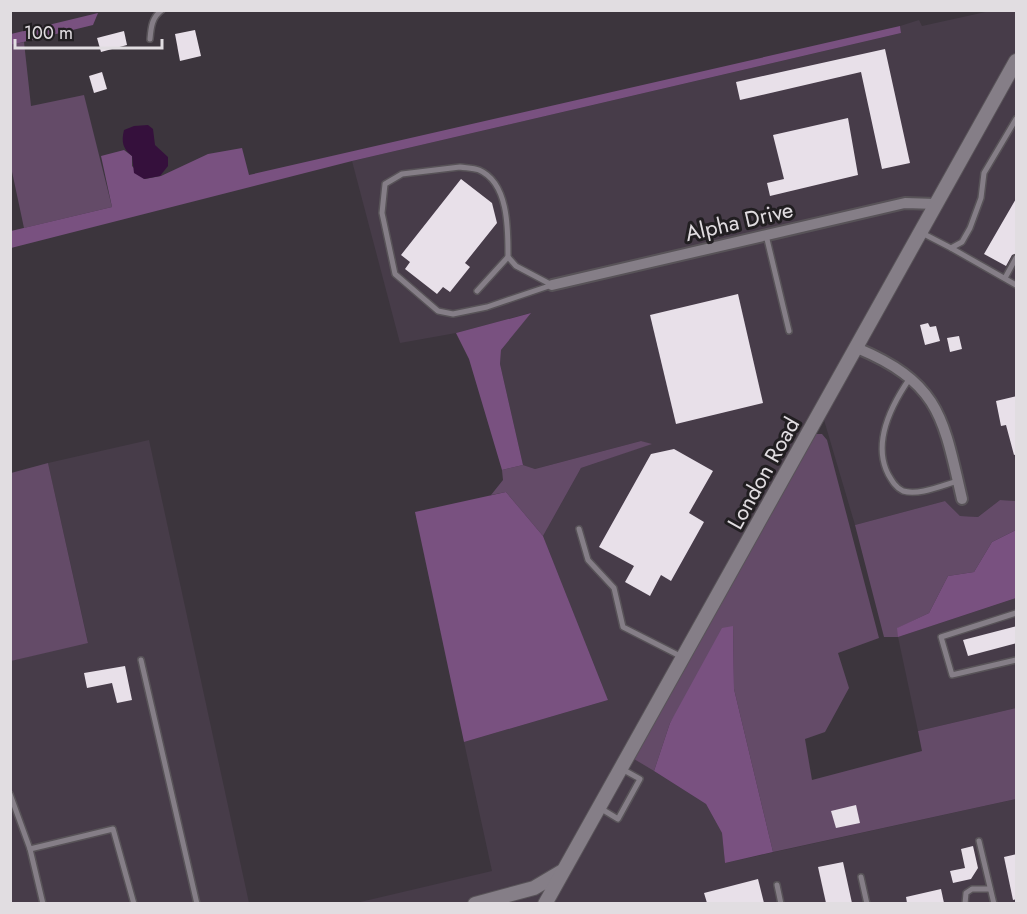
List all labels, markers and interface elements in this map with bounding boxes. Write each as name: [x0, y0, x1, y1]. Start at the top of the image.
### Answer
scale bar: [15, 12, 162, 50]
text: 100 m: [24, 20, 73, 46]
street label: Alpha Drive: [682, 193, 796, 249]
street label: London Road: [719, 411, 807, 535]

